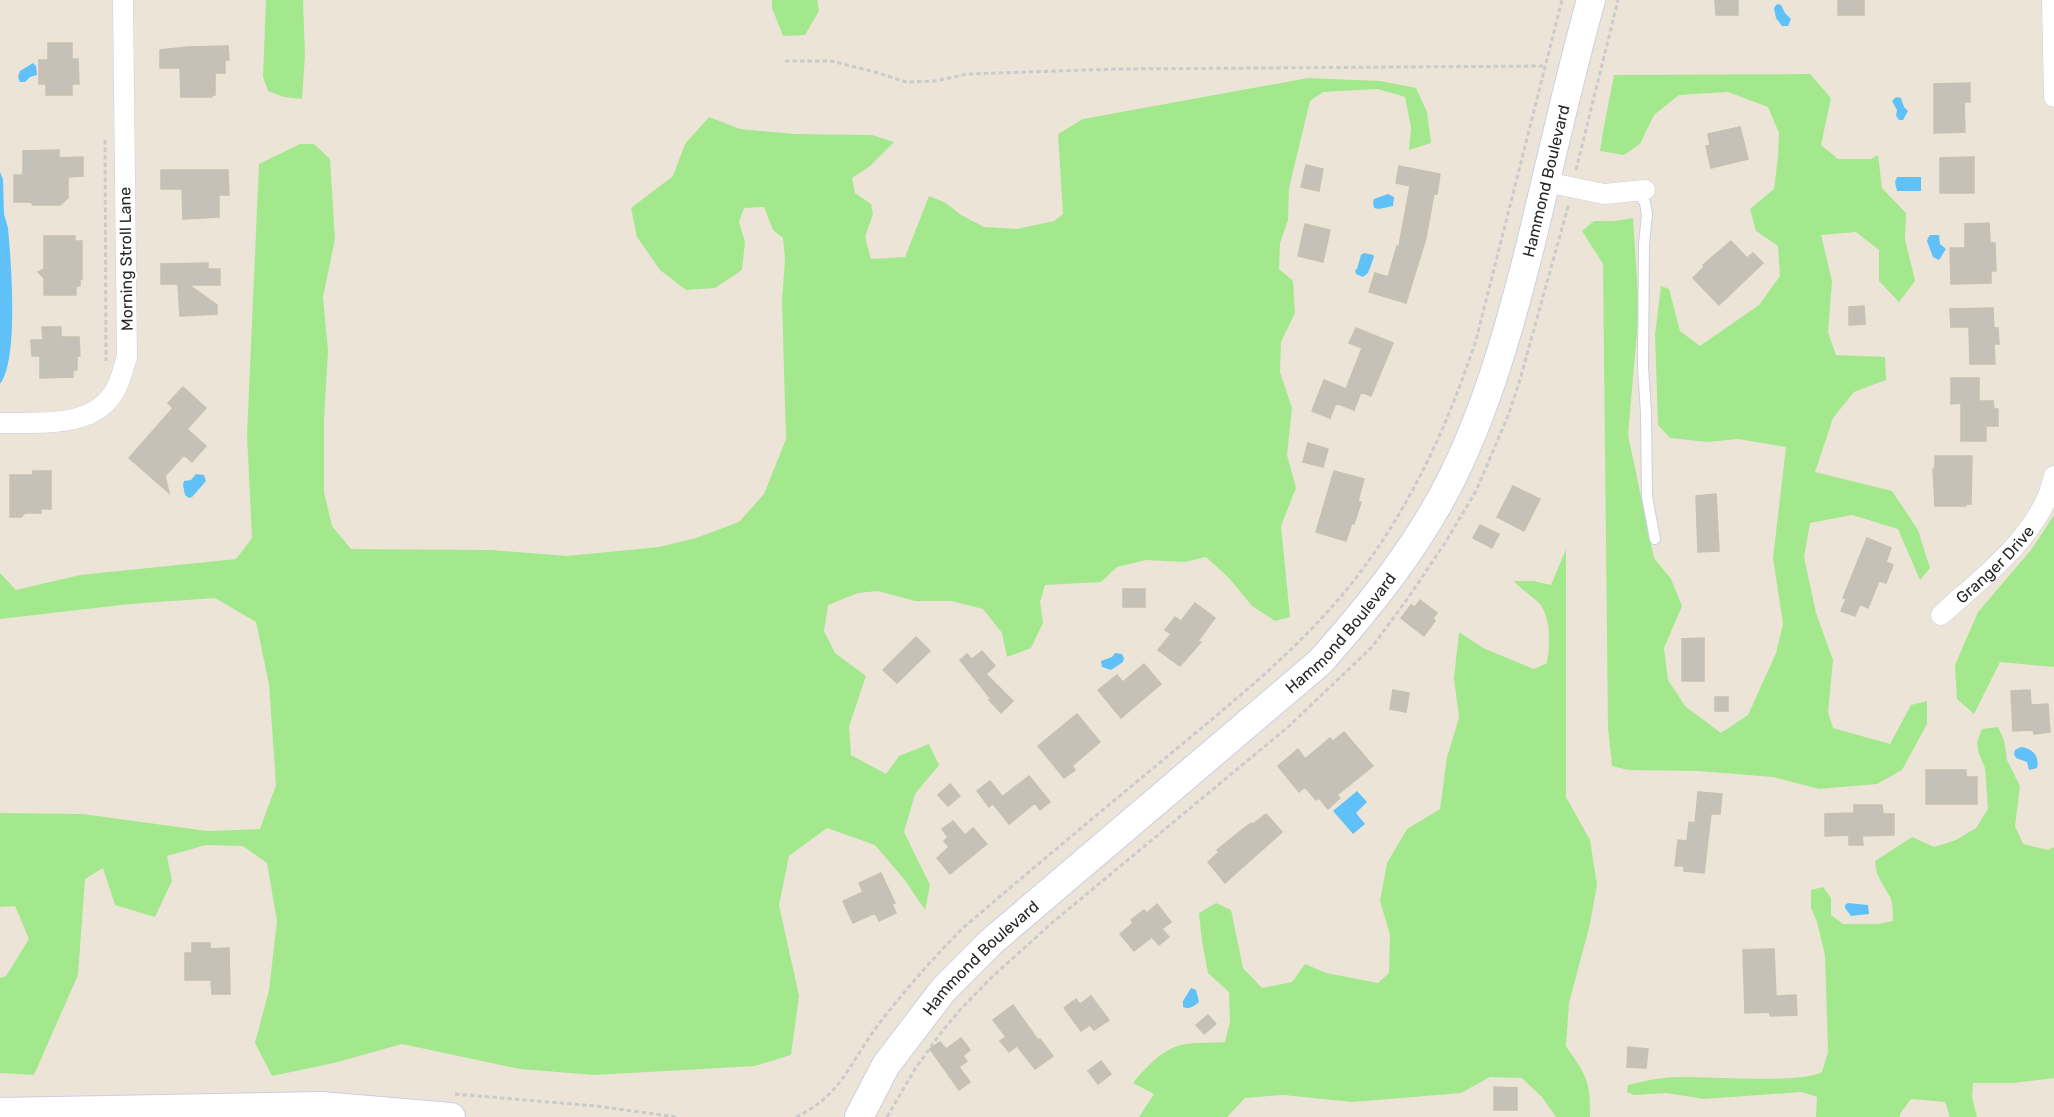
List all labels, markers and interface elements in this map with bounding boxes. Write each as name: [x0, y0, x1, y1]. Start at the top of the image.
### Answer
street label: Hammond Boulevard: [1518, 103, 1573, 259]
street label: Morning Stroll Lane: [115, 187, 137, 331]
street label: Granger Drive: [1952, 522, 2038, 607]
street label: Hammond Boulevard: [1281, 569, 1400, 697]
street label: Hammond Boulevard: [918, 896, 1042, 1019]

